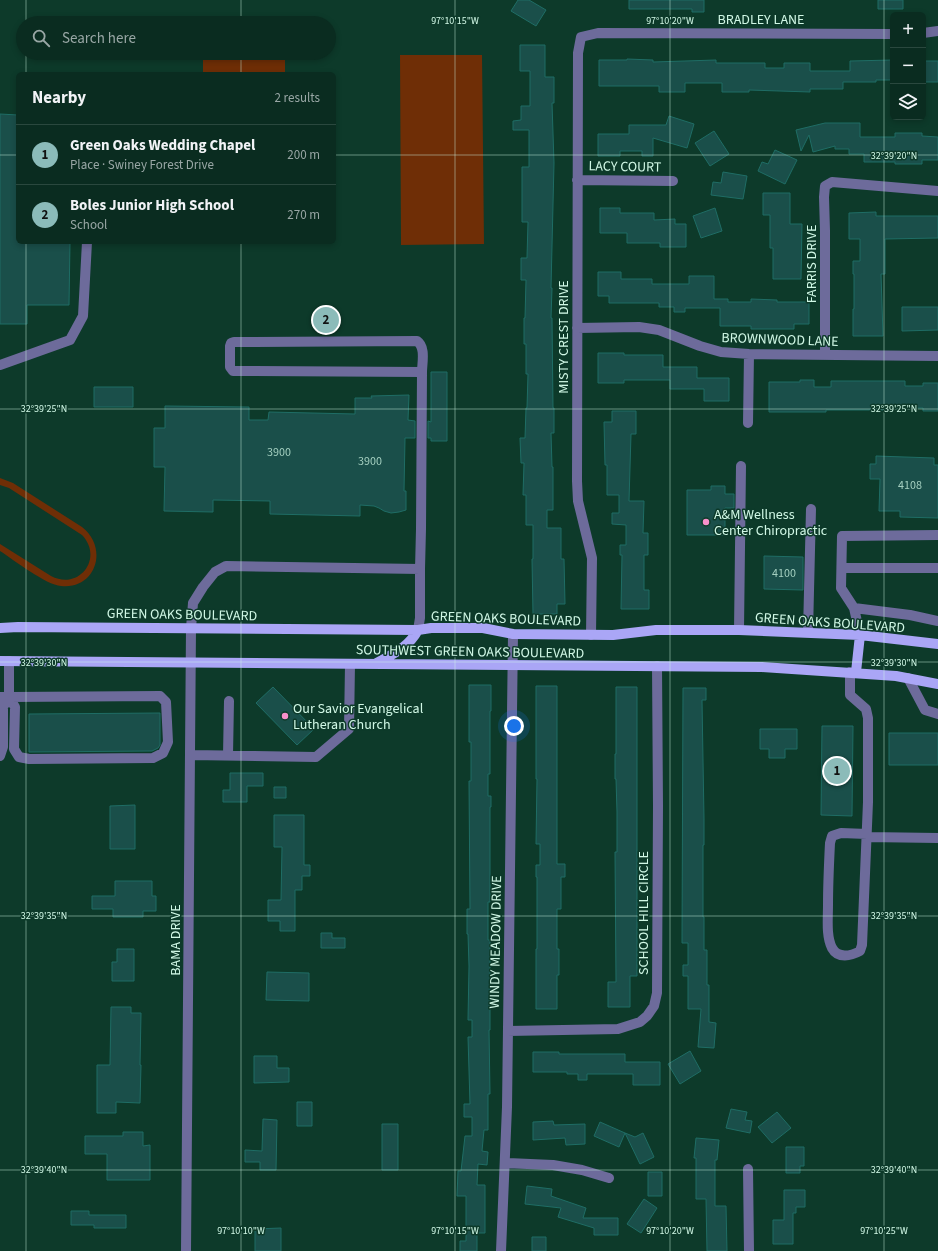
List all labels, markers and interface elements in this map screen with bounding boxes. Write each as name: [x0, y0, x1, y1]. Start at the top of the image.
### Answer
street label: BRADLEY LANE: [718, 10, 804, 30]
map controls: [890, 12, 926, 120]
button: +: [890, 12, 926, 48]
text: 97°10'15"W: [431, 14, 479, 28]
text: 97°10'20"W: [646, 14, 694, 28]
search box: [16, 16, 336, 60]
icon: search: [30, 27, 52, 49]
text: Search here: [62, 28, 136, 49]
button: −: [890, 48, 926, 84]
button: layers: [890, 84, 926, 120]
text: Nearby: [32, 86, 86, 110]
text: 2 results: [275, 89, 320, 107]
text: Green Oaks Wedding Chapel: [70, 135, 255, 156]
text: 1: [42, 146, 48, 164]
text: 200 m: [287, 146, 320, 164]
text: 32°39'20"N: [871, 149, 917, 163]
text: Place · Swiney Forest Drive: [70, 156, 214, 174]
street label: LACY COURT: [588, 156, 662, 178]
text: Boles Junior High School: [70, 195, 234, 216]
text: 2: [42, 206, 48, 224]
text: 270 m: [287, 206, 320, 224]
text: School: [70, 216, 107, 234]
street label: FARRIS DRIVE: [802, 225, 822, 303]
street label: MISTY CREST DRIVE: [554, 280, 574, 394]
pin: 2: [313, 305, 339, 335]
street label: BROWNWOOD LANE: [721, 328, 839, 352]
text: 32°39'25"N: [21, 402, 67, 416]
text: 32°39'25"N: [871, 402, 917, 416]
house number: 3900: [267, 444, 291, 461]
house number: 3900: [358, 453, 382, 470]
house number: 4108: [898, 477, 922, 494]
place label: A&M Wellness Center Chiropractic: [714, 505, 828, 541]
marker: A&M Wellness Center Chiropractic: [701, 517, 711, 527]
house number: 4100: [772, 565, 796, 582]
street label: GREEN OAKS BOULEVARD: [107, 604, 257, 626]
street label: GREEN OAKS BOULEVARD: [431, 606, 581, 632]
street label: GREEN OAKS BOULEVARD: [754, 608, 906, 638]
street label: SOUTHWEST GREEN OAKS BOULEVARD: [356, 640, 584, 664]
text: 32°39'30"N: [21, 656, 67, 670]
text: 32°39'30"N: [871, 656, 917, 670]
place label: Our Savior Evangelical Lutheran Church: [293, 699, 424, 735]
marker: Our Savior Evangelical Lutheran Church: [280, 711, 290, 721]
your location: [504, 716, 524, 736]
pin: 1: [824, 756, 850, 786]
street label: SCHOOL HILL CIRCLE: [634, 851, 654, 975]
street label: WINDY MEADOW DRIVE: [485, 875, 507, 1009]
street label: BAMA DRIVE: [166, 904, 186, 976]
text: 32°39'35"N: [21, 909, 67, 923]
text: 32°39'35"N: [871, 909, 917, 923]
text: 32°39'40"N: [21, 1163, 67, 1177]
text: 32°39'40"N: [871, 1163, 917, 1177]
text: 97°10'10"W: [217, 1224, 265, 1238]
text: 97°10'15"W: [431, 1224, 479, 1238]
text: 97°10'20"W: [646, 1224, 694, 1238]
text: 97°10'25"W: [860, 1224, 908, 1238]

